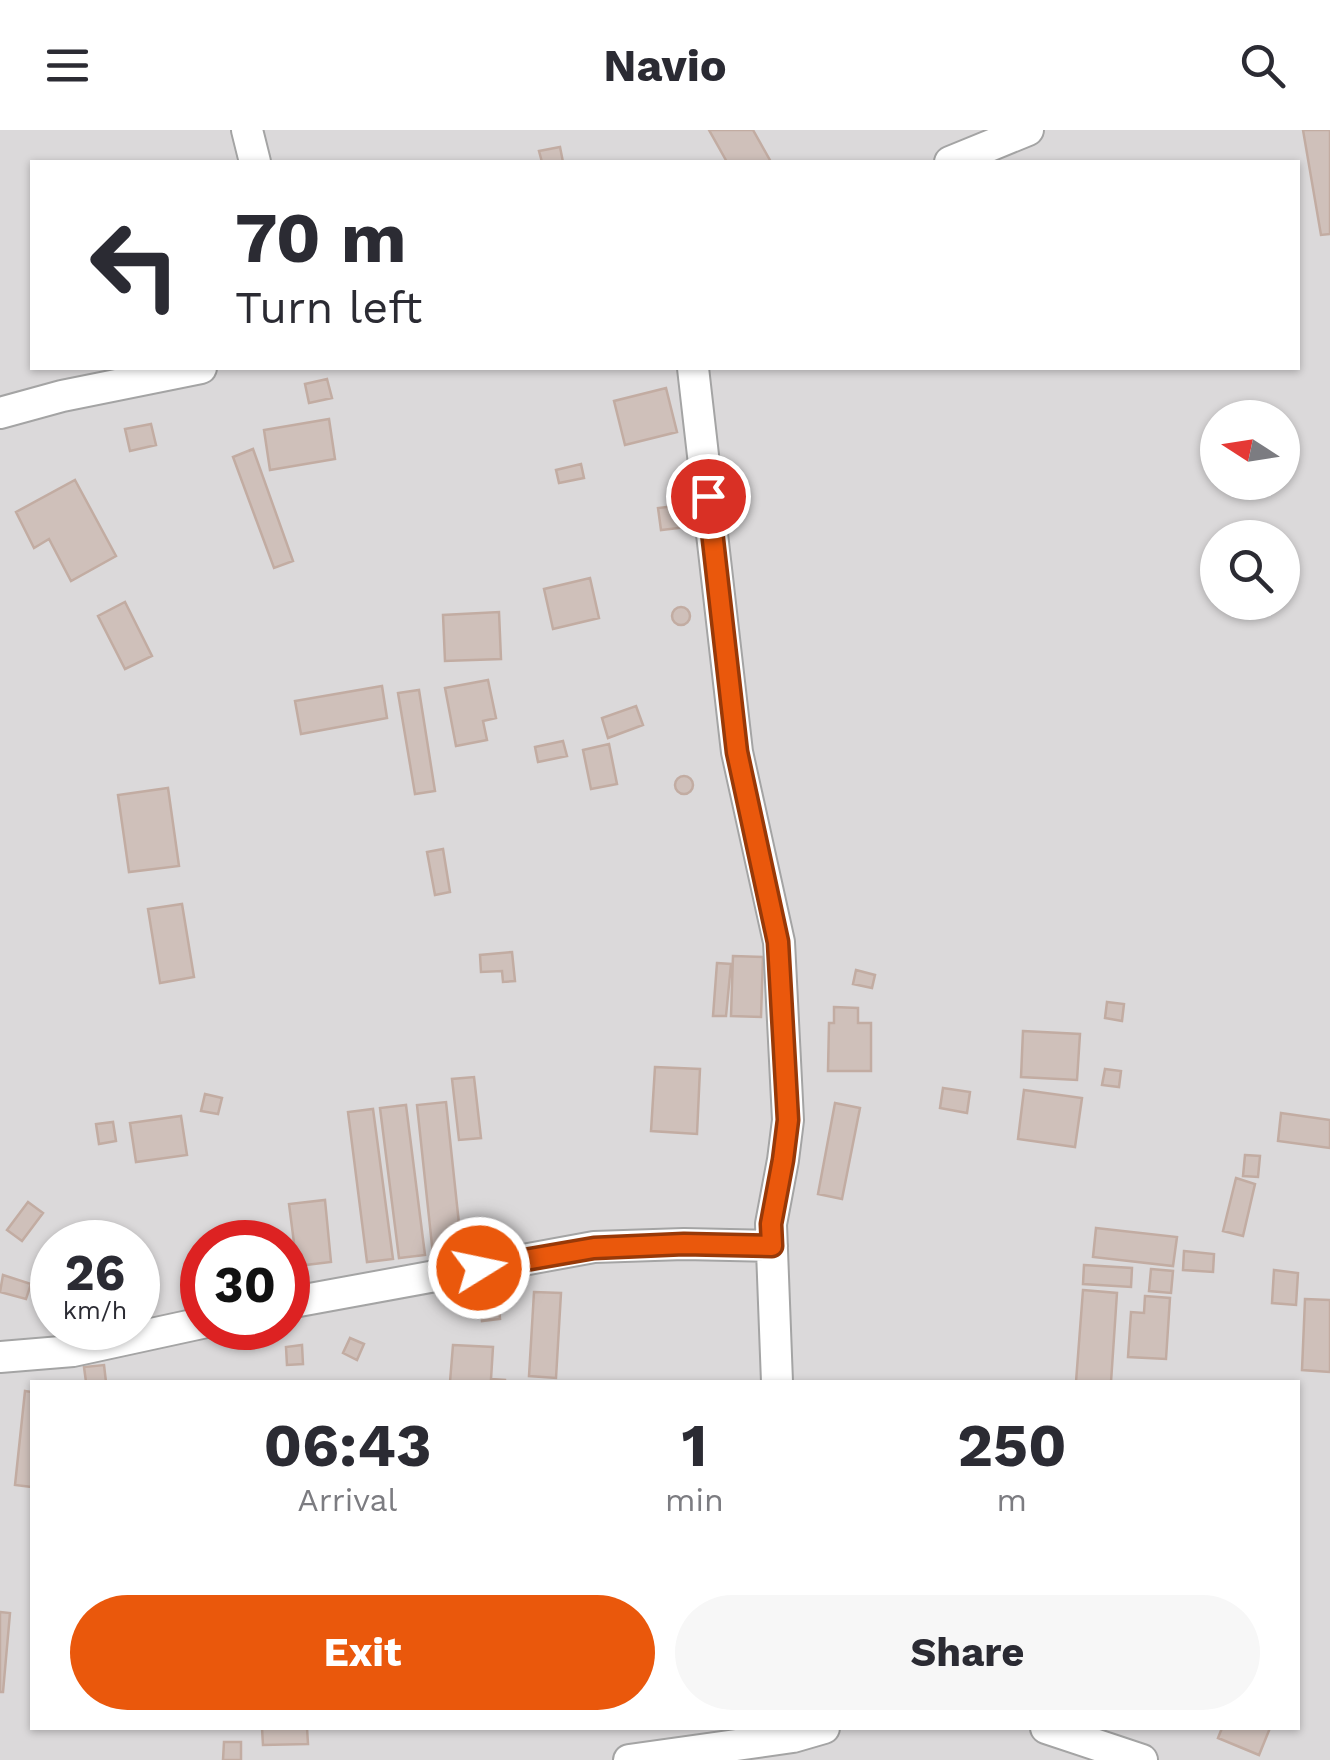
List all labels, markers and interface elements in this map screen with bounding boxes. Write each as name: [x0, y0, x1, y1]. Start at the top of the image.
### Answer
icon: menu: [40, 38, 95, 93]
icon: search: [1235, 38, 1290, 93]
text: Navio: [603, 39, 727, 92]
text: 70 m: [235, 197, 407, 279]
icon: left: [70, 200, 200, 330]
text: Turn left: [235, 281, 422, 334]
north arrow: [1200, 400, 1300, 500]
map controls: [1200, 400, 1300, 620]
pin: [666, 454, 751, 539]
icon: arrive: [681, 469, 736, 524]
button: search: [1200, 520, 1300, 620]
position arrow: [427, 1216, 531, 1320]
speed limit sign: 30: [180, 1220, 310, 1350]
text: 26: [65, 1243, 125, 1302]
text: km/h: [63, 1296, 127, 1325]
text: 06:43: [263, 1410, 431, 1481]
text: 1: [681, 1410, 707, 1481]
text: 250: [957, 1410, 1067, 1481]
text: Arrival: [298, 1481, 397, 1519]
text: min: [665, 1481, 724, 1519]
text: m: [997, 1481, 1027, 1519]
button: Exit: [70, 1595, 655, 1710]
button: Share: [675, 1595, 1260, 1710]

